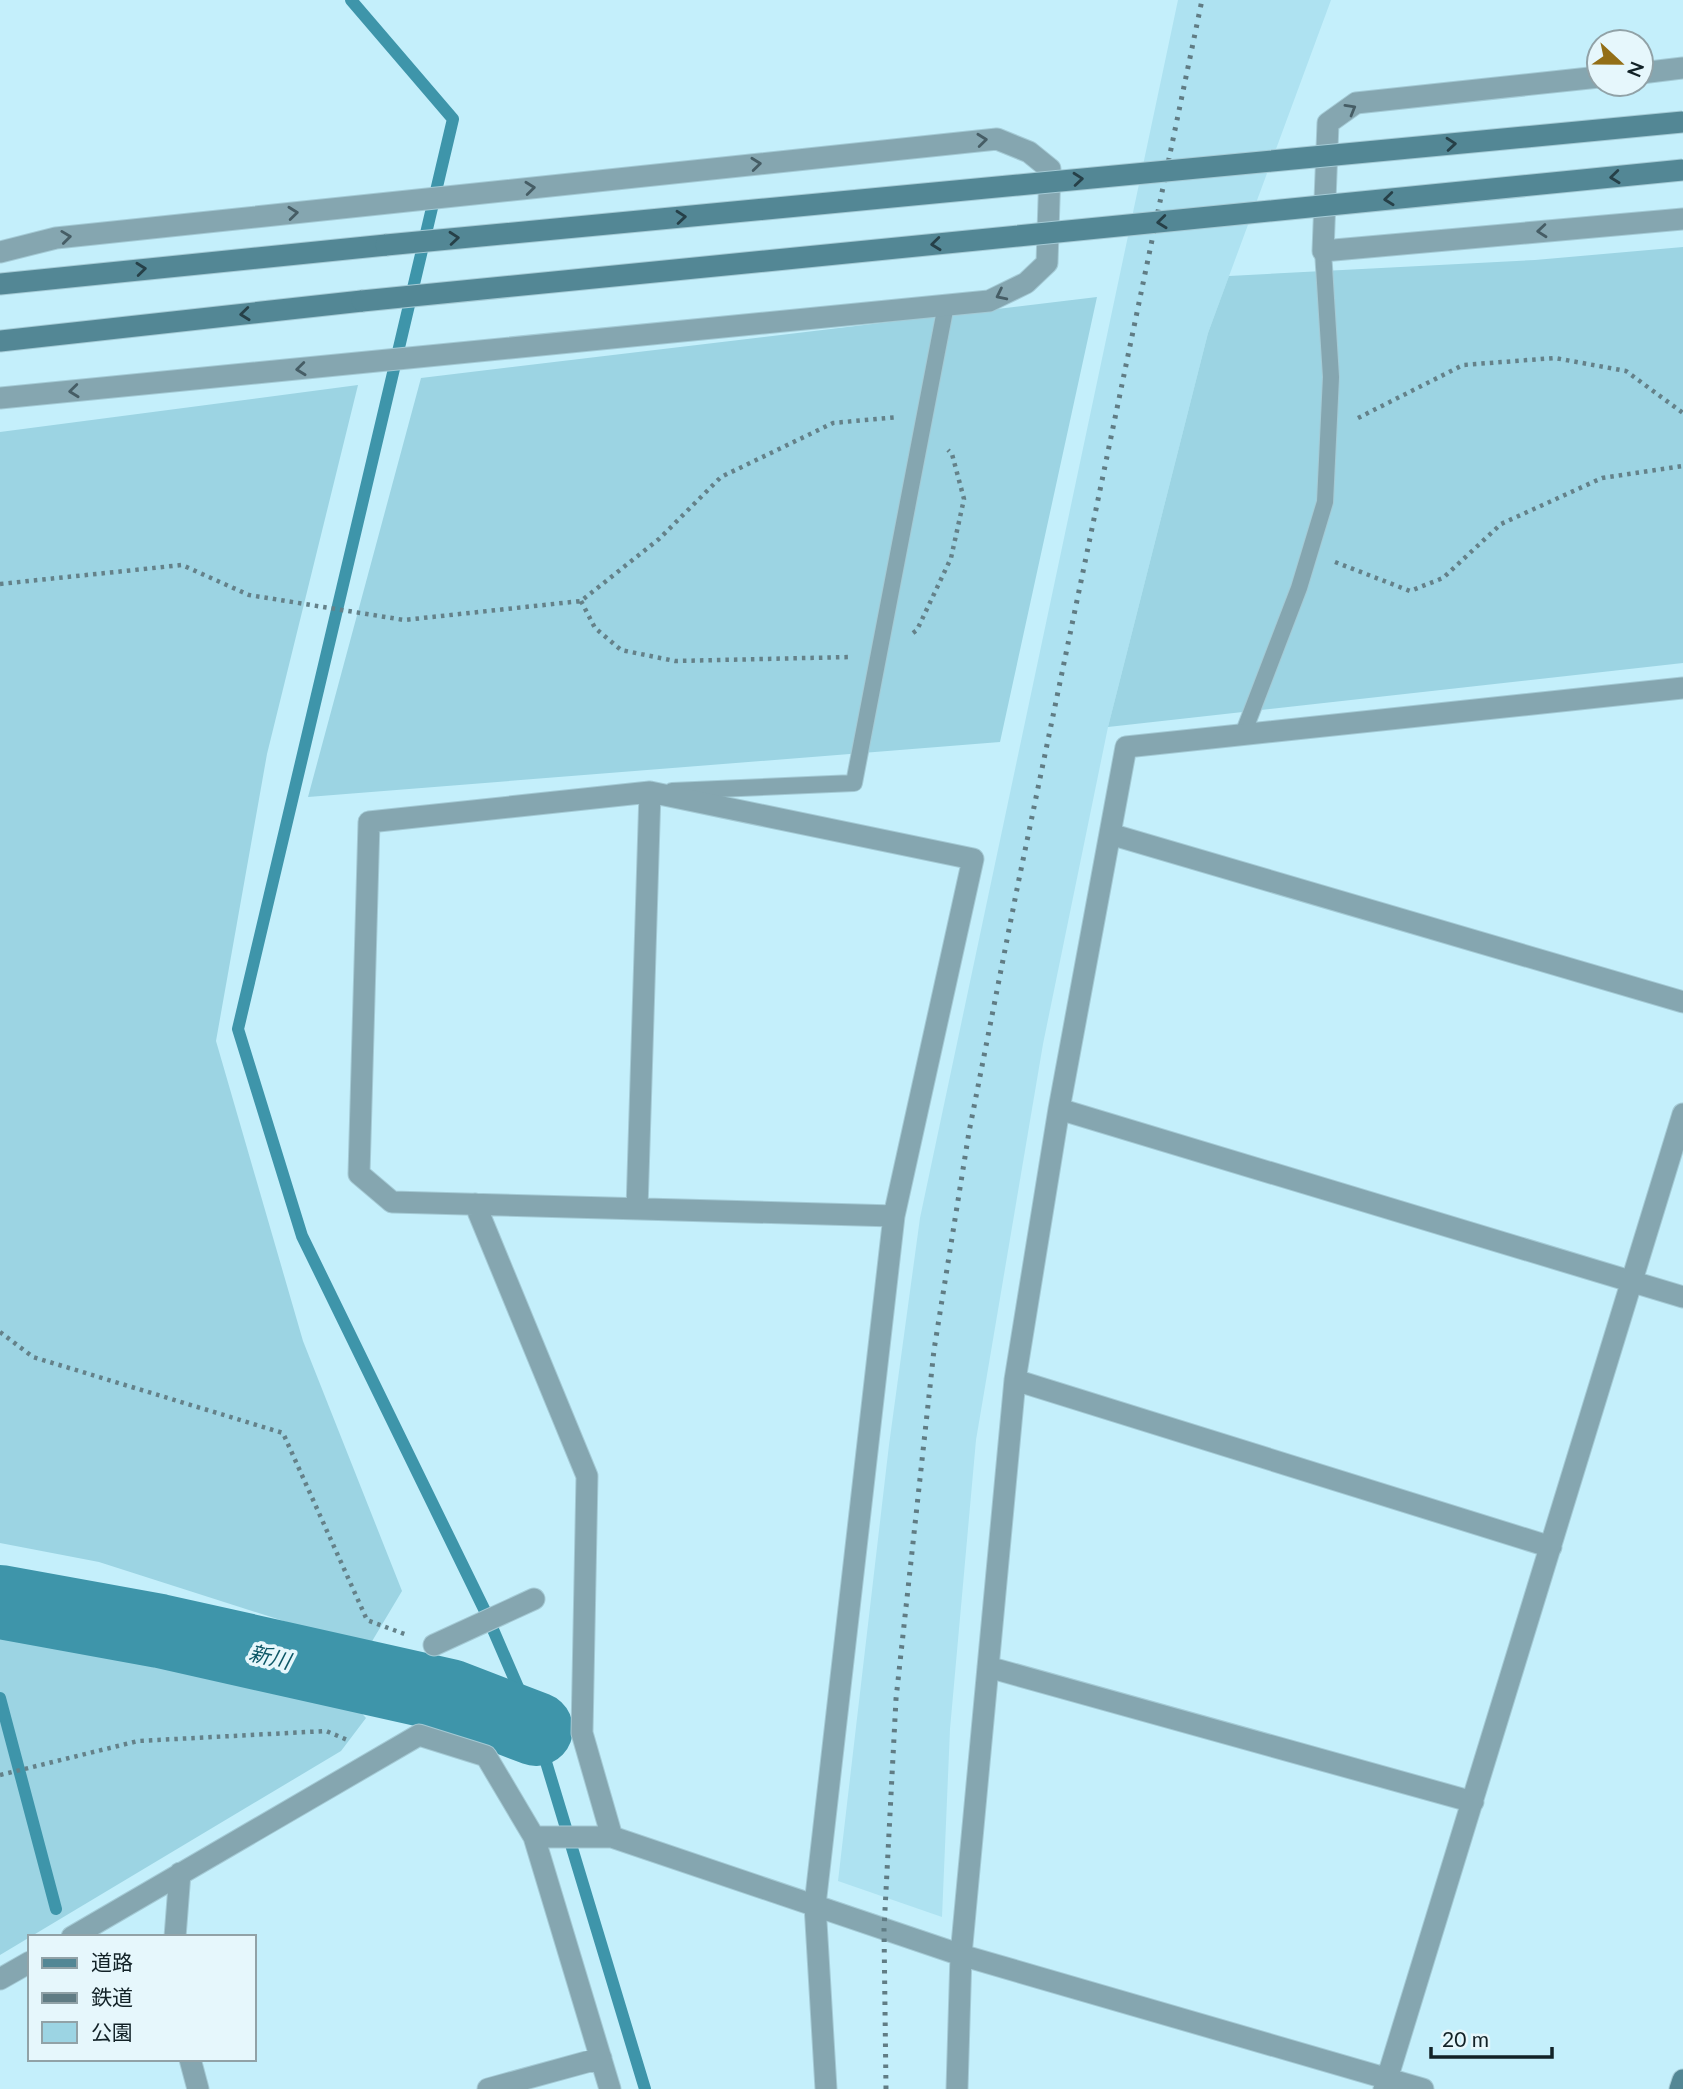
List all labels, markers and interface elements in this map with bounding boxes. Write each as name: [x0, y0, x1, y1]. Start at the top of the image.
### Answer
north arrow: [1585, 28, 1655, 98]
text: N: [1623, 58, 1650, 81]
one-way arrow: [1343, 104, 1356, 117]
one-way arrow: [977, 133, 988, 148]
one-way arrow: [1445, 137, 1456, 152]
one-way arrow: [751, 157, 762, 172]
one-way arrow: [1609, 169, 1620, 184]
one-way arrow: [1073, 172, 1084, 187]
one-way arrow: [525, 181, 536, 196]
one-way arrow: [1383, 192, 1394, 207]
one-way arrow: [287, 206, 298, 221]
one-way arrow: [675, 210, 686, 225]
one-way arrow: [1156, 214, 1168, 229]
one-way arrow: [1536, 223, 1547, 238]
one-way arrow: [61, 230, 72, 245]
one-way arrow: [449, 231, 460, 246]
one-way arrow: [930, 236, 941, 251]
one-way arrow: [135, 262, 147, 277]
one-way arrow: [996, 287, 1008, 301]
one-way arrow: [239, 306, 251, 321]
one-way arrow: [295, 361, 306, 376]
one-way arrow: [68, 383, 79, 398]
water label: 新川: [247, 1639, 295, 1673]
legend: [28, 1935, 256, 2061]
text: 道路: [91, 1949, 133, 1974]
text: 鉄道: [91, 1984, 133, 2009]
scale bar: [1431, 2016, 1552, 2060]
text: 公園: [91, 2019, 133, 2044]
text: 20 m: [1442, 2026, 1489, 2051]

